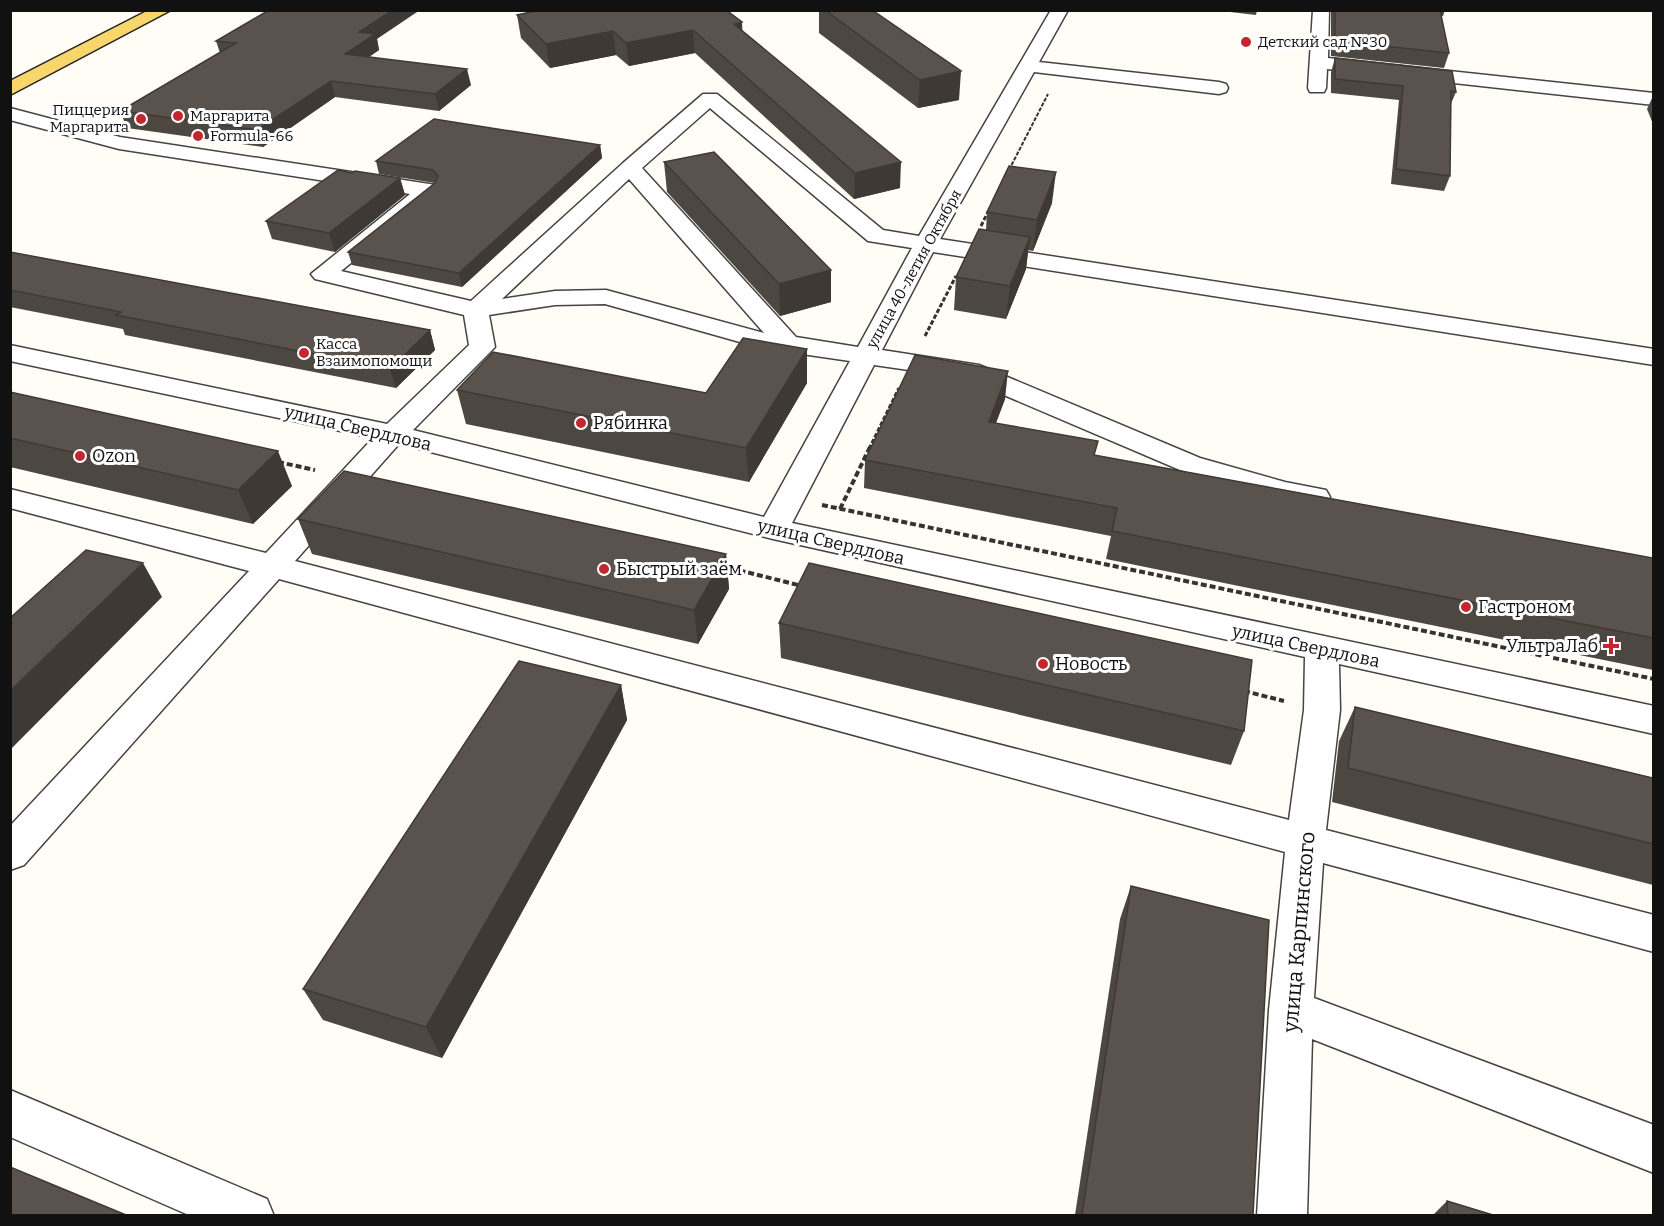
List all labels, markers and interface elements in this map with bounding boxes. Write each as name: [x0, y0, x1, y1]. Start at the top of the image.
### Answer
place label: Детский сад №30: [1258, 33, 1387, 51]
marker: Детский сад №30: [1239, 35, 1253, 49]
place label: Пиццерия Маргарита: [50, 101, 129, 136]
place label: Маргарита: [190, 107, 269, 125]
marker: Маргарита: [171, 109, 185, 123]
marker: Пиццерия Маргарита: [134, 112, 148, 126]
place label: Formula-66: [210, 127, 293, 145]
marker: Formula-66: [191, 129, 205, 143]
street label: улица 40-летия Октября: [862, 187, 965, 352]
place label: Касса Взаимопомощи: [316, 335, 433, 370]
marker: Касса Взаимопомощи: [297, 346, 311, 360]
street label: улица Свердлова: [281, 400, 434, 456]
place label: Рябинка: [593, 412, 668, 434]
marker: Рябинка: [574, 416, 588, 430]
place label: Ozon: [92, 445, 136, 467]
marker: Ozon: [73, 449, 87, 463]
street label: улица Свердлова: [754, 514, 907, 570]
place label: Быстрый заём: [616, 558, 742, 580]
marker: Быстрый заём: [597, 562, 611, 576]
place label: Гастроном: [1478, 596, 1572, 618]
marker: Гастроном: [1459, 600, 1473, 614]
street label: улица Свердлова: [1229, 619, 1382, 672]
place label: УльтраЛаб: [1506, 635, 1598, 657]
marker: УльтраЛаб: [1602, 637, 1620, 655]
place label: Новость: [1055, 653, 1127, 675]
marker: Новость: [1036, 657, 1050, 671]
street label: улица Карпинского: [1277, 831, 1321, 1034]

